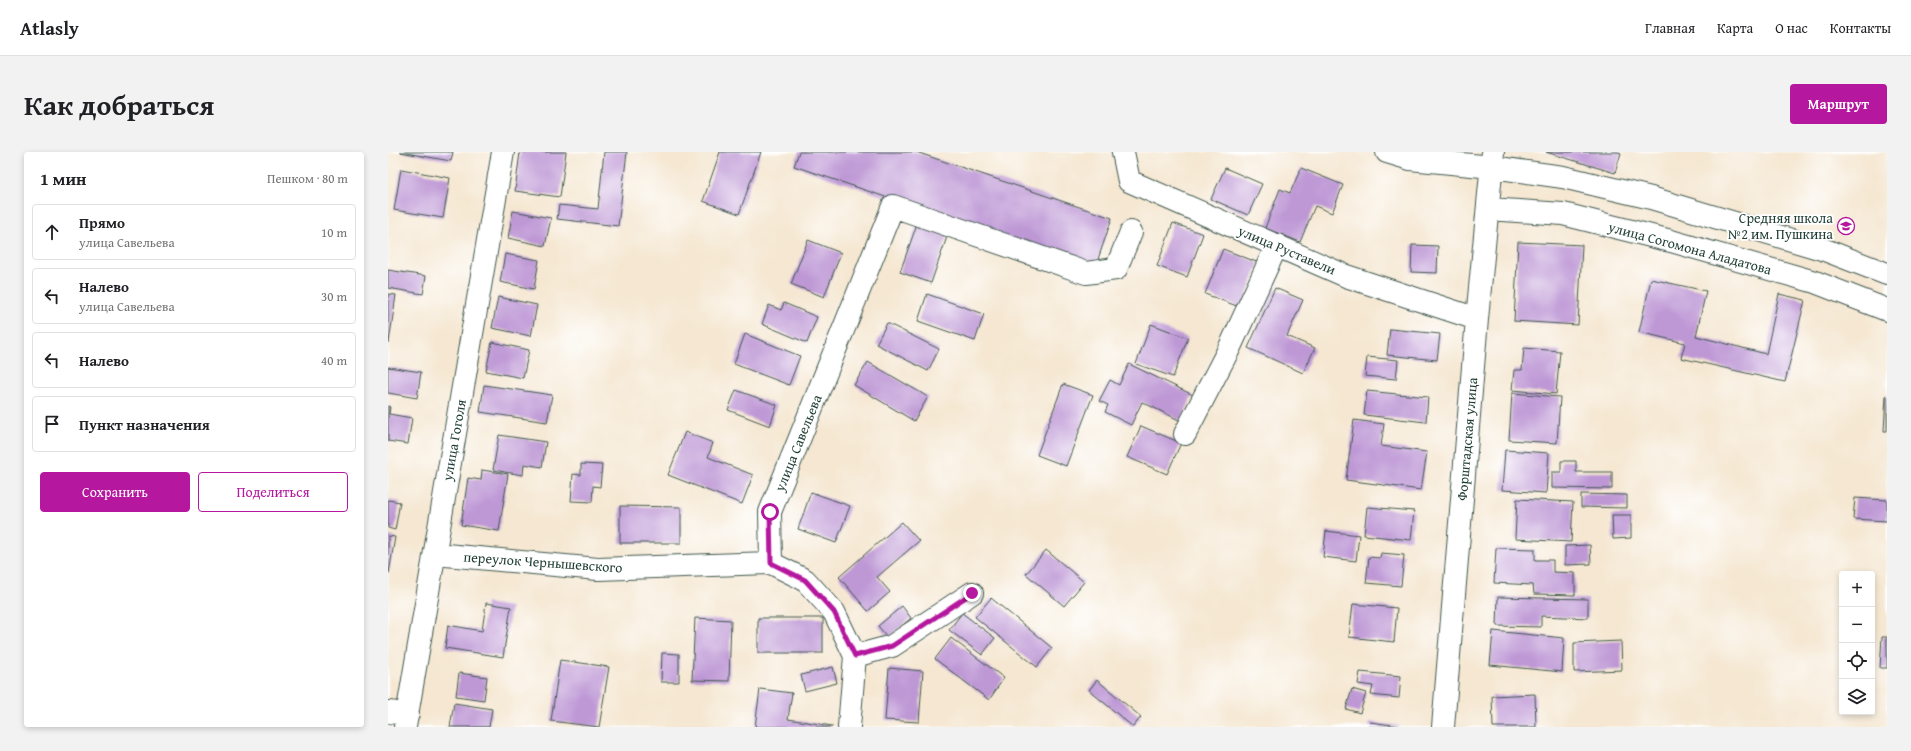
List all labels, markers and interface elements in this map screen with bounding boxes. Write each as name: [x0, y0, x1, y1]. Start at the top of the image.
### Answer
text: Atlasly: [20, 14, 79, 42]
text: Главная: [1645, 18, 1695, 38]
text: Карта: [1717, 18, 1753, 38]
text: О нас: [1775, 18, 1808, 38]
text: Контакты: [1830, 18, 1891, 38]
text: Как добраться: [24, 84, 214, 125]
button: Маршрут: [1790, 84, 1887, 124]
text: 1 мин: [40, 166, 86, 191]
text: Пешком · 80 m: [267, 169, 348, 188]
place label: Средняя школа №2 им. Пушкина: [1728, 208, 1833, 244]
text: Прямо: [79, 212, 125, 233]
street label: улица Согомона Аладатова: [1605, 216, 1774, 280]
school or university icon: Средняя школа №2 им. Пушкина: [1836, 216, 1856, 236]
street label: улица Руставели: [1234, 220, 1339, 280]
icon: ahead: [41, 221, 63, 243]
text: 10 m: [321, 223, 347, 242]
text: улица Савельева: [79, 233, 175, 252]
text: Налево: [79, 276, 129, 297]
icon: left: [41, 285, 63, 307]
text: 30 m: [321, 287, 347, 306]
text: улица Савельева: [79, 297, 175, 316]
icon: left: [41, 349, 63, 371]
text: Налево: [79, 350, 129, 371]
text: 40 m: [321, 351, 347, 370]
street label: Форштадская улица: [1452, 376, 1482, 501]
street label: улица Савельева: [769, 391, 827, 495]
street label: улица Гоголя: [437, 398, 471, 483]
icon: arrive: [41, 413, 63, 435]
text: Пункт назначения: [79, 414, 210, 435]
button: Сохранить: [40, 472, 190, 512]
button: Поделиться: [198, 472, 348, 512]
route start: [761, 503, 779, 521]
street label: переулок Чернышевского: [463, 546, 623, 578]
map controls: [1839, 571, 1875, 715]
button: +: [1839, 571, 1875, 607]
route end: [963, 584, 981, 602]
button: −: [1839, 607, 1875, 643]
button: locate: [1839, 643, 1875, 679]
button: layers: [1839, 679, 1875, 715]

